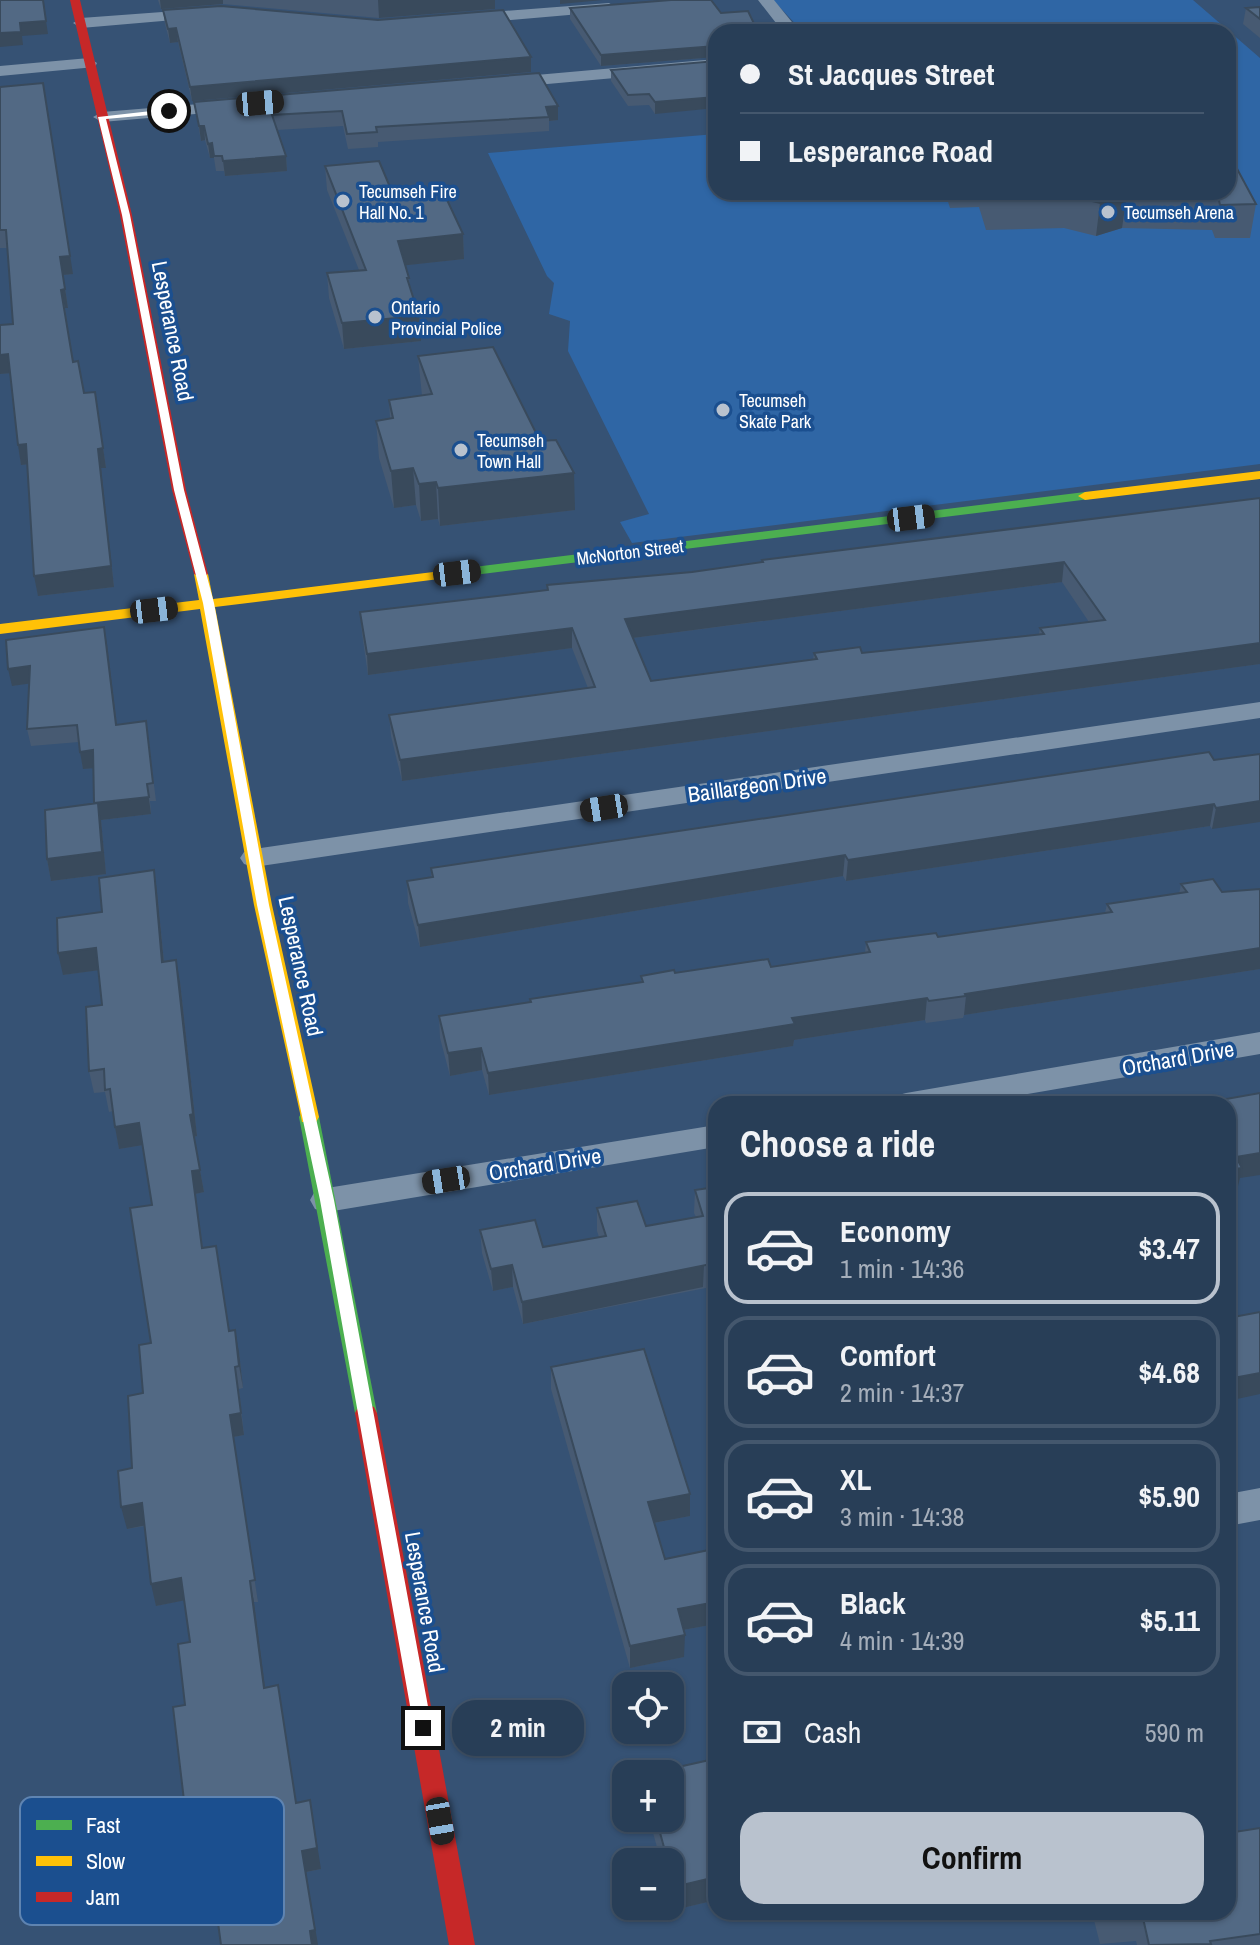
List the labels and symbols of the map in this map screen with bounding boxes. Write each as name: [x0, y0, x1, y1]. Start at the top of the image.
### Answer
car: [235, 89, 285, 117]
route start: [151, 93, 187, 129]
place label: Tecumseh Fire Hall No. 1: [359, 179, 457, 225]
marker: Tecumseh Fire Hall No. 1: [334, 192, 352, 210]
place label: Tecumseh Arena: [1124, 200, 1234, 225]
marker: Tecumseh Arena: [1099, 203, 1117, 221]
street label: Lesperance Road: [145, 258, 201, 404]
place label: Ontario Provincial Police: [391, 295, 502, 341]
marker: Ontario Provincial Police: [366, 308, 384, 326]
place label: Tecumseh Skate Park: [739, 388, 812, 434]
marker: Tecumseh Skate Park: [714, 401, 732, 419]
place label: Tecumseh Town Hall: [477, 428, 544, 474]
marker: Tecumseh Town Hall: [452, 441, 470, 459]
car: [886, 503, 936, 533]
street label: McNorton Street: [575, 533, 685, 571]
car: [432, 558, 482, 588]
car: [129, 595, 179, 625]
street label: Baillargeon Drive: [686, 760, 828, 810]
car: [578, 792, 630, 824]
street label: Lesperance Road: [272, 893, 330, 1039]
street label: Orchard Drive: [1120, 1033, 1236, 1083]
street label: Orchard Drive: [487, 1140, 603, 1188]
car: [420, 1164, 472, 1196]
street label: Lesperance Road: [398, 1529, 452, 1675]
callout: 2 min: [451, 1700, 583, 1756]
route end: [405, 1710, 441, 1746]
car: [424, 1795, 456, 1847]
legend: [20, 1797, 284, 1925]
text: Fast: [86, 1810, 120, 1840]
text: Slow: [86, 1846, 125, 1876]
text: Jam: [86, 1882, 120, 1912]

